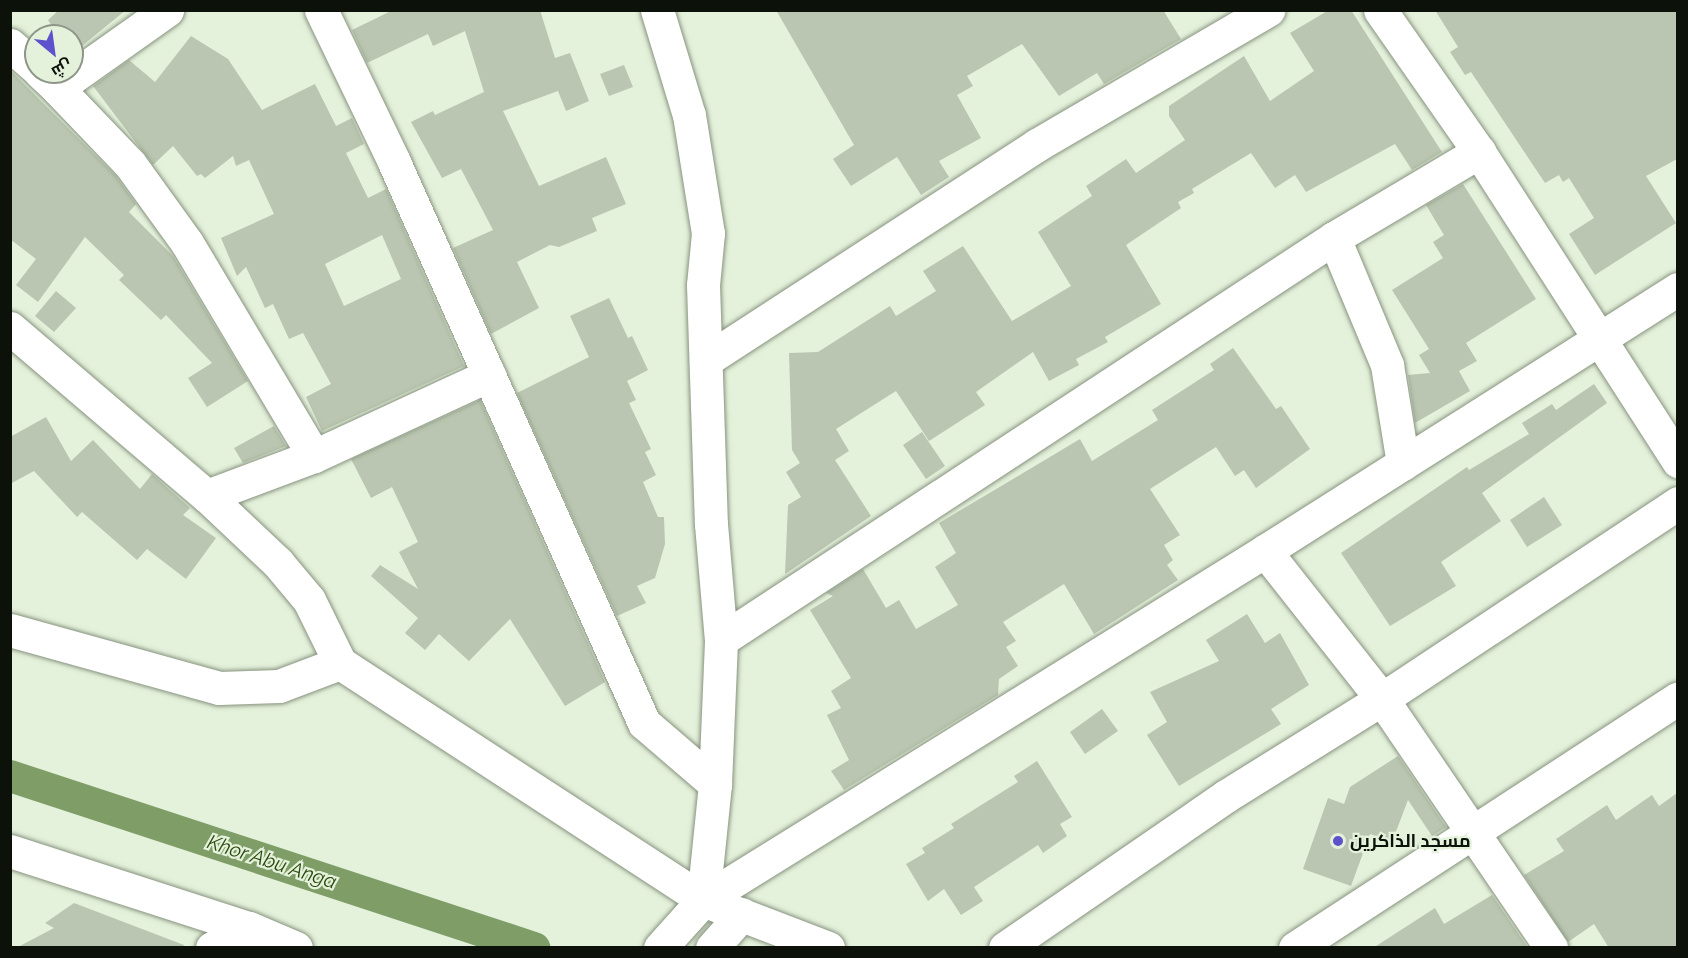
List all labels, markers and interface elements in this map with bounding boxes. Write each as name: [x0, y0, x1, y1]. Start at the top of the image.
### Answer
north arrow: [24, 24, 84, 84]
text: ش: [48, 55, 76, 82]
water label: Khor Abu Anga: [204, 830, 340, 894]
place label: مسجد الذاكرين: [1350, 830, 1471, 852]
marker: مسجد الذاكرين: [1331, 834, 1345, 848]

